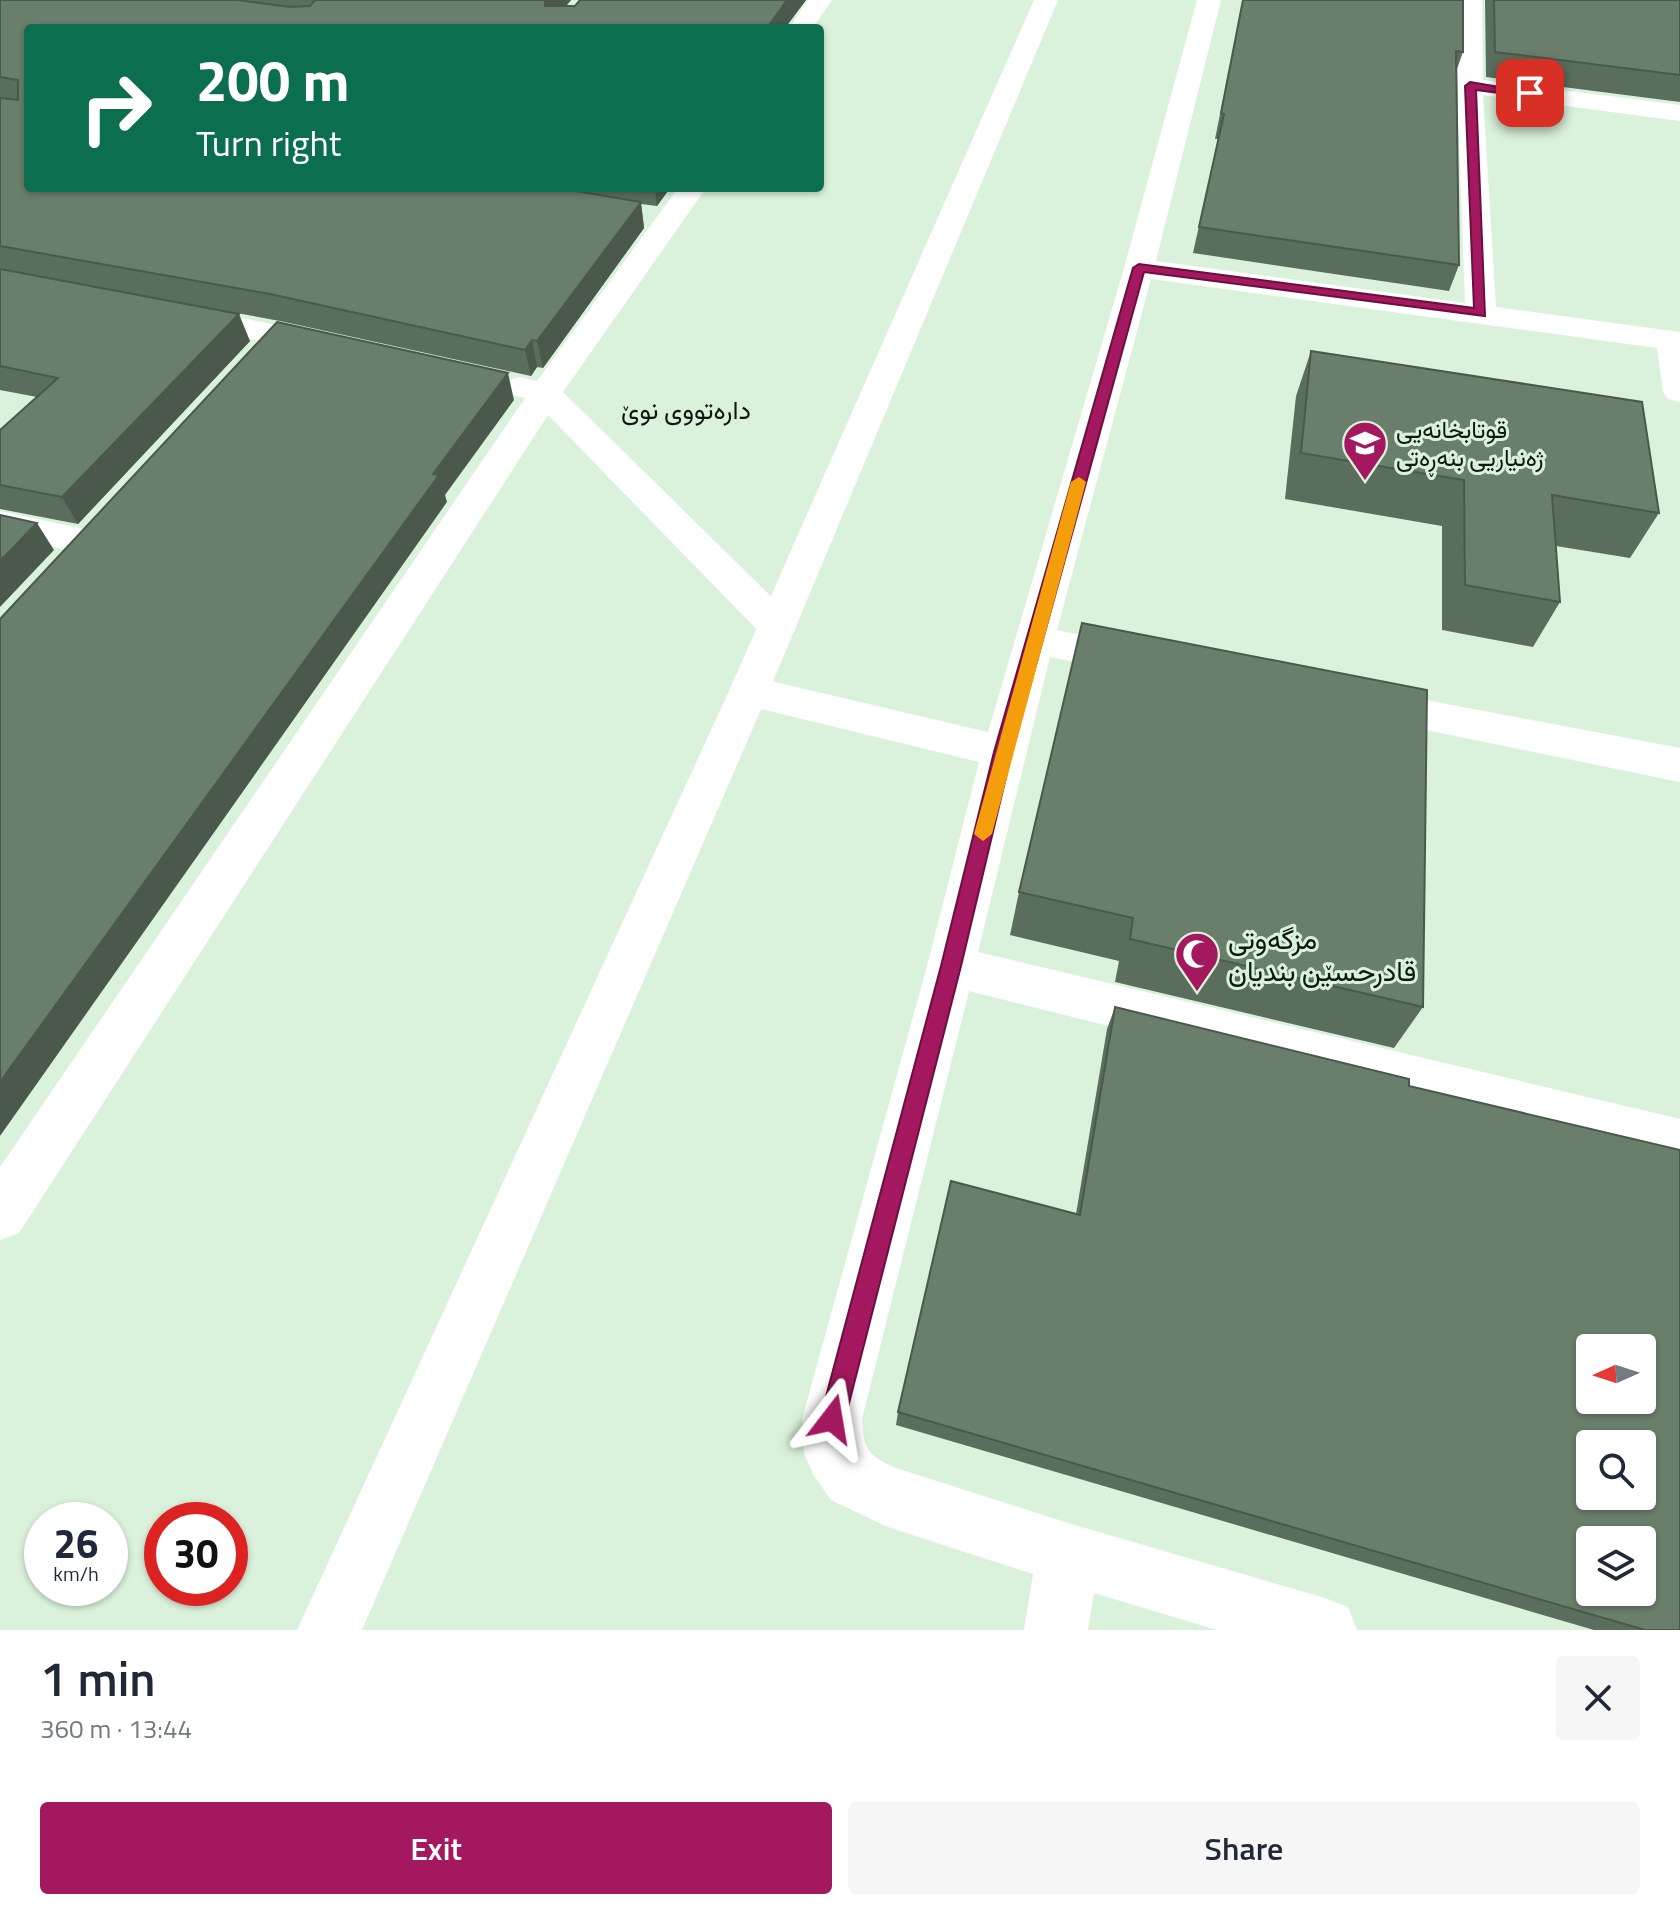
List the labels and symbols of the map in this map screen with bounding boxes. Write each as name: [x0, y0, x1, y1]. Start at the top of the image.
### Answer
pin: [1496, 59, 1564, 127]
district label: دارەتووی نوێ: [621, 390, 751, 429]
place label: قوتابخانەیی ژەنیاریی بنەڕەتی: [1396, 411, 1544, 477]
school or university icon: قوتابخانەیی ژەنیاریی بنەڕەتی: [1341, 419, 1389, 482]
place label: مزگەوتی قادرحسێن بندیان: [1228, 917, 1416, 992]
mosque icon: مزگەوتی قادرحسێن بندیان: [1173, 930, 1221, 993]
north arrow: [1576, 1334, 1656, 1414]
position arrow: [790, 1377, 874, 1461]
speed limit sign: 30: [144, 1502, 248, 1606]

